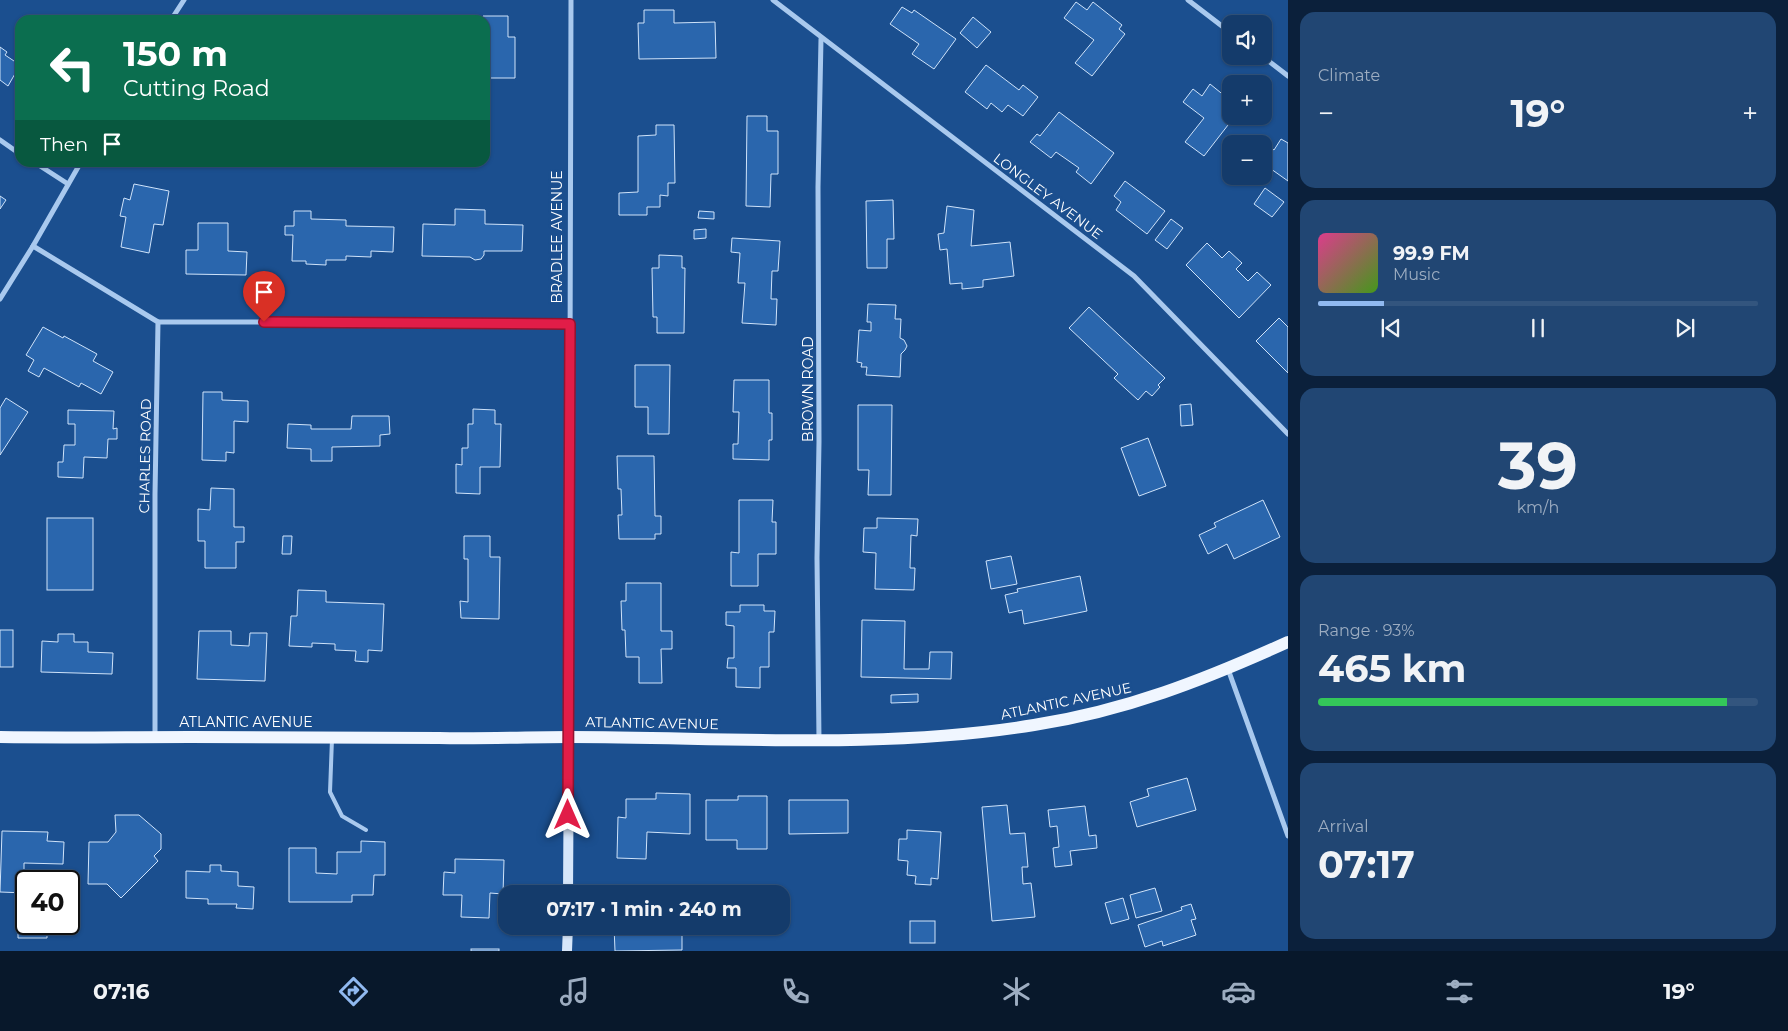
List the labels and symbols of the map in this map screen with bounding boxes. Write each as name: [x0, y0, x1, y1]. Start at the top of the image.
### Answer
street label: LONGLEY AVENUE: [990, 149, 1106, 243]
street label: BRADLEE AVENUE: [548, 170, 566, 304]
pin: [243, 271, 285, 322]
street label: BROWN ROAD: [799, 336, 817, 442]
street label: CHARLES ROAD: [135, 399, 155, 513]
street label: ATLANTIC AVENUE: [999, 678, 1133, 724]
street label: ATLANTIC AVENUE: [179, 713, 313, 731]
street label: ATLANTIC AVENUE: [585, 713, 719, 733]
position arrow: [541, 788, 593, 840]
speed limit sign: 40: [15, 870, 80, 935]

